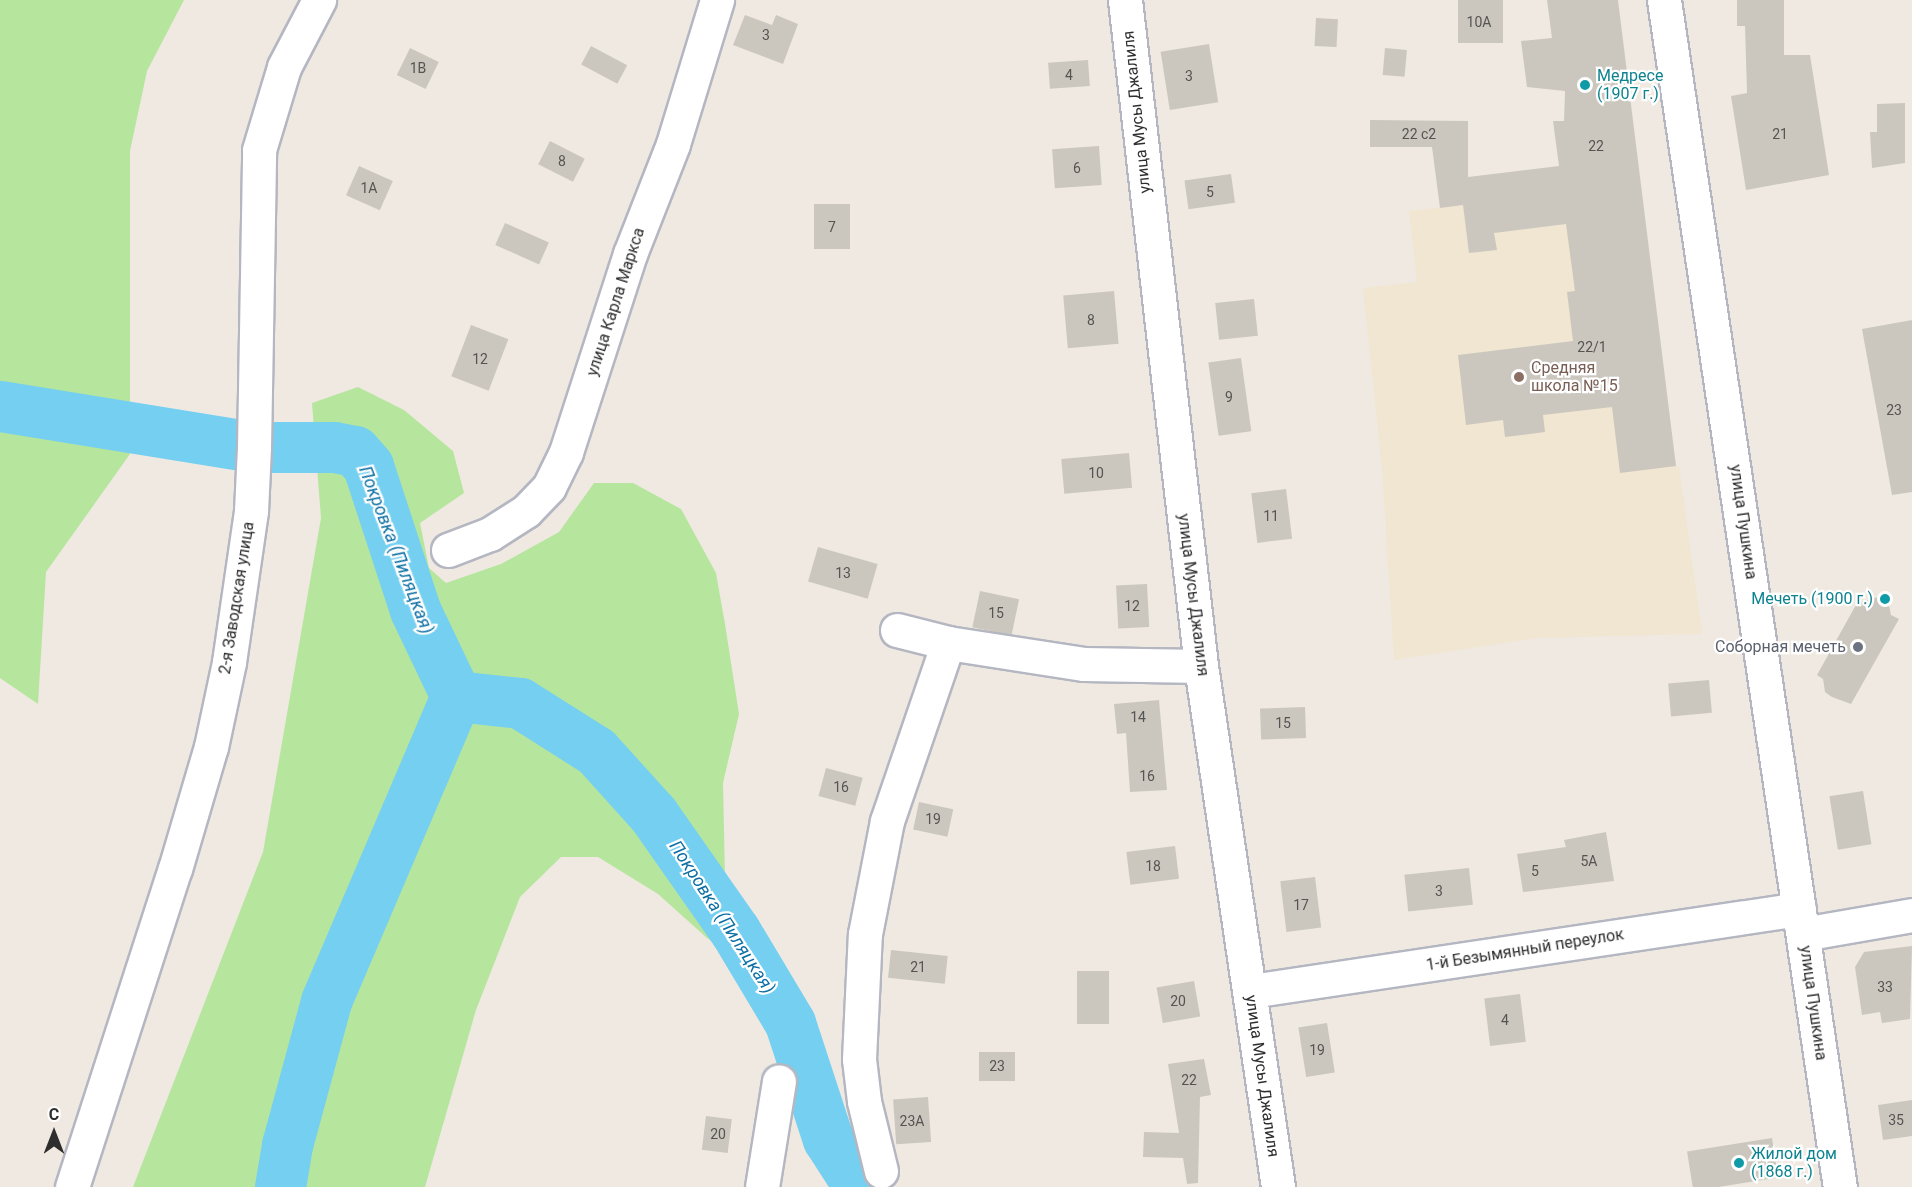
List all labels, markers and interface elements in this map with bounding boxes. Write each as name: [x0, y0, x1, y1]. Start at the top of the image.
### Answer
house number: 10А: [1467, 14, 1491, 30]
house number: 3: [762, 27, 770, 43]
street label: улица Мусы Джалиля: [1119, 30, 1155, 194]
house number: 1В: [410, 60, 426, 76]
place label: Медресе (1907 г.): [1597, 66, 1663, 104]
house number: 4: [1065, 67, 1073, 83]
house number: 3: [1185, 68, 1193, 84]
marker: Медресе (1907 г.): [1578, 78, 1592, 92]
house number: 22 с2: [1402, 126, 1436, 142]
house number: 21: [1772, 126, 1788, 142]
house number: 22: [1588, 138, 1604, 154]
house number: 8: [558, 153, 566, 169]
house number: 6: [1073, 160, 1081, 176]
house number: 1А: [360, 180, 378, 196]
house number: 5: [1206, 184, 1214, 200]
house number: 7: [828, 219, 836, 235]
street label: улица Карла Маркса: [583, 225, 649, 379]
house number: 8: [1087, 312, 1095, 328]
house number: 22/1: [1577, 339, 1607, 355]
house number: 12: [472, 351, 488, 367]
place label: Средняя школа №15: [1531, 358, 1618, 396]
marker: Средняя школа №15: [1512, 370, 1526, 384]
house number: 9: [1225, 389, 1233, 405]
house number: 23: [1886, 402, 1902, 418]
water label: Покровка (Пиляцкая): [354, 463, 438, 637]
street label: улица Пушкина: [1725, 463, 1761, 581]
house number: 10: [1088, 465, 1104, 481]
house number: 11: [1263, 508, 1279, 524]
street label: улица Мусы Джалиля: [1174, 513, 1212, 677]
street label: 2-я Заводская улица: [215, 520, 259, 676]
house number: 13: [835, 565, 851, 581]
place label: Мечеть (1900 г.): [1751, 589, 1873, 609]
marker: Мечеть (1900 г.): [1878, 592, 1892, 606]
house number: 12: [1124, 598, 1140, 614]
house number: 15: [988, 605, 1004, 621]
place label: Соборная мечеть: [1715, 637, 1846, 657]
marker: Соборная мечеть: [1851, 640, 1865, 654]
house number: 14: [1130, 709, 1146, 725]
house number: 15: [1275, 715, 1291, 731]
house number: 16: [1139, 768, 1155, 784]
house number: 16: [833, 779, 849, 795]
house number: 19: [925, 811, 941, 827]
water label: Покровка (Пиляцкая): [664, 836, 780, 998]
house number: 5А: [1580, 853, 1598, 869]
house number: 18: [1145, 858, 1161, 874]
house number: 5: [1531, 863, 1539, 879]
house number: 3: [1435, 883, 1443, 899]
house number: 17: [1293, 897, 1309, 913]
street label: 1-й Безымянный переулок: [1425, 925, 1625, 975]
street label: улица Пушкина: [1795, 944, 1831, 1062]
house number: 21: [910, 959, 926, 975]
house number: 33: [1877, 979, 1893, 995]
house number: 20: [1170, 993, 1186, 1009]
street label: улица Мусы Джалиля: [1241, 994, 1283, 1158]
house number: 4: [1501, 1012, 1509, 1028]
house number: 19: [1309, 1042, 1325, 1058]
house number: 23: [989, 1058, 1005, 1074]
house number: 22: [1181, 1072, 1197, 1088]
north arrow: [24, 1103, 84, 1163]
text: С: [49, 1105, 59, 1124]
house number: 35: [1888, 1112, 1904, 1128]
house number: 23А: [900, 1113, 924, 1129]
house number: 20: [710, 1126, 726, 1142]
place label: Жилой дом (1868 г.): [1751, 1144, 1837, 1182]
marker: Жилой дом (1868 г.): [1732, 1156, 1746, 1170]

